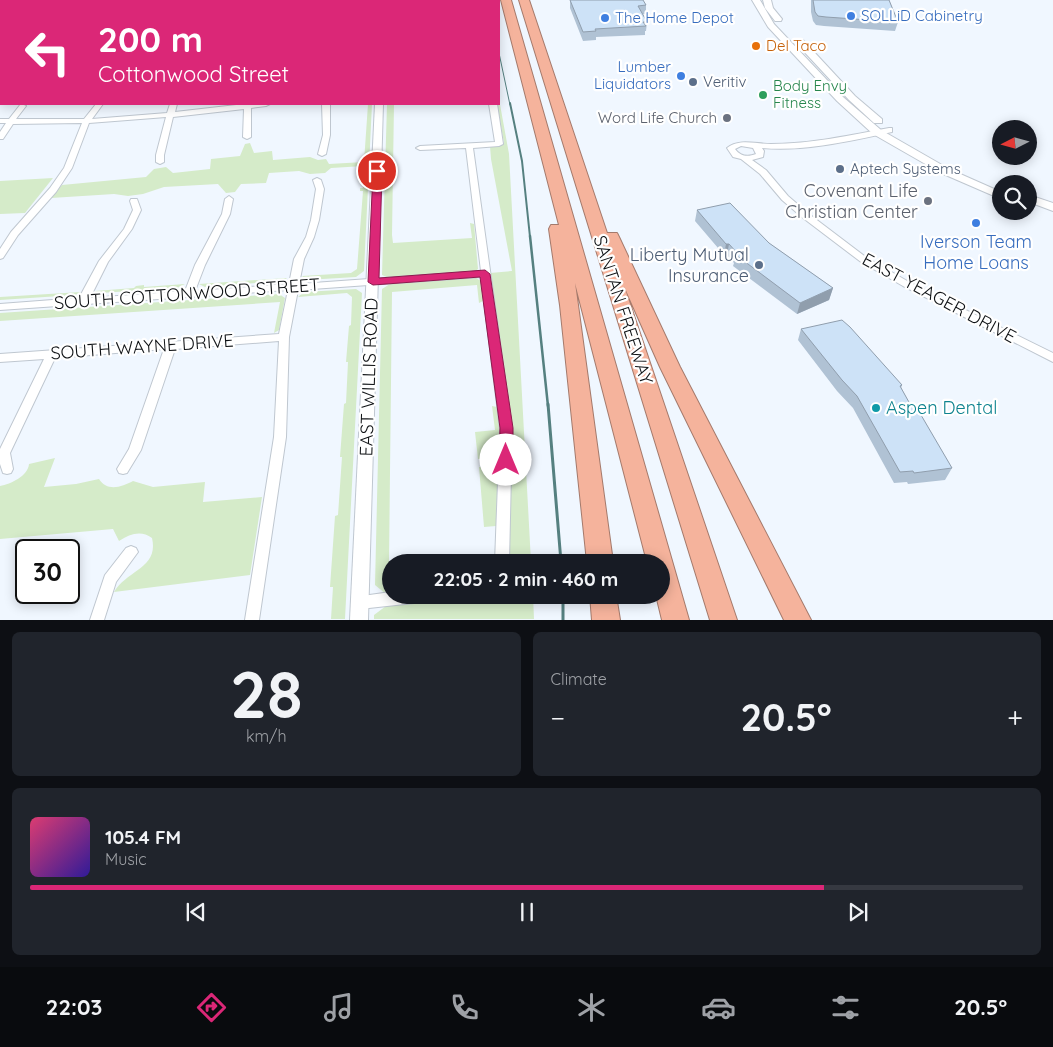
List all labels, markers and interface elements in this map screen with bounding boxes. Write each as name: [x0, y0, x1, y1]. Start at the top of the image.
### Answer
place label: SOLLiD Cabinetry: [861, 6, 983, 25]
place label: The Home Depot: [615, 8, 734, 27]
marker: SOLLiD Cabinetry: [845, 10, 857, 22]
marker: The Home Depot: [599, 12, 611, 24]
text: 200 m: [98, 17, 203, 61]
icon: left: [15, 20, 80, 85]
place label: Del Taco: [766, 36, 826, 55]
marker: Del Taco: [750, 40, 762, 52]
place label: Lumber Liquidators: [594, 57, 671, 93]
text: Cottonwood Street: [98, 60, 289, 88]
marker: Lumber Liquidators: [675, 70, 687, 82]
place label: Veritiv: [703, 72, 746, 91]
marker: Veritiv: [687, 76, 699, 88]
place label: Body Envy Fitness: [773, 76, 847, 112]
marker: Body Envy Fitness: [757, 89, 769, 101]
place label: Word Life Church: [598, 108, 717, 127]
marker: Word Life Church: [721, 112, 733, 124]
north arrow: [992, 120, 1038, 165]
map controls: [992, 120, 1037, 220]
pin: [356, 150, 398, 192]
icon: arrive: [363, 157, 391, 185]
place label: Aptech Systems: [850, 159, 961, 178]
marker: Aptech Systems: [834, 163, 846, 175]
button: search: [992, 175, 1037, 220]
place label: Covenant Life Christian Center: [785, 179, 918, 223]
marker: Covenant Life Christian Center: [922, 195, 934, 207]
marker: Iverson Team Home Loans: [970, 217, 982, 229]
place label: Iverson Team Home Loans: [920, 230, 1032, 274]
street label: SANTAN FREEWAY: [589, 233, 658, 387]
place label: Liberty Mutual Insurance: [630, 243, 749, 287]
street label: EAST YEAGER DRIVE: [858, 247, 1020, 348]
marker: Liberty Mutual Insurance: [753, 259, 765, 271]
street label: SOUTH COTTONWOOD STREET: [53, 273, 321, 314]
street label: EAST WILLIS ROAD: [354, 297, 383, 457]
street label: SOUTH WAYNE DRIVE: [50, 329, 234, 364]
place label: Aspen Dental: [886, 396, 997, 419]
marker: Aspen Dental: [870, 402, 882, 414]
position arrow: [479, 433, 531, 485]
speed limit sign: 30: [15, 539, 80, 604]
text: 22:05 · 2 min · 460 m: [434, 567, 618, 591]
text: 28: [230, 653, 303, 734]
text: Climate: [551, 669, 607, 689]
text: 20.5°: [741, 693, 832, 741]
text: −: [551, 700, 565, 735]
text: +: [1007, 700, 1023, 735]
text: km/h: [246, 726, 287, 746]
text: 105.4 FM: [105, 825, 181, 849]
text: Music: [105, 849, 147, 869]
icon: previous: [182, 898, 210, 926]
icon: pause: [513, 898, 541, 926]
icon: next: [844, 898, 872, 926]
icon: directions: [194, 990, 229, 1025]
icon: music: [321, 990, 356, 1025]
icon: phone: [447, 990, 482, 1025]
icon: climate: [574, 990, 609, 1025]
icon: car: [701, 990, 736, 1025]
icon: filters: [828, 990, 863, 1025]
text: 22:03: [46, 993, 102, 1021]
text: 20.5°: [954, 993, 1007, 1021]

